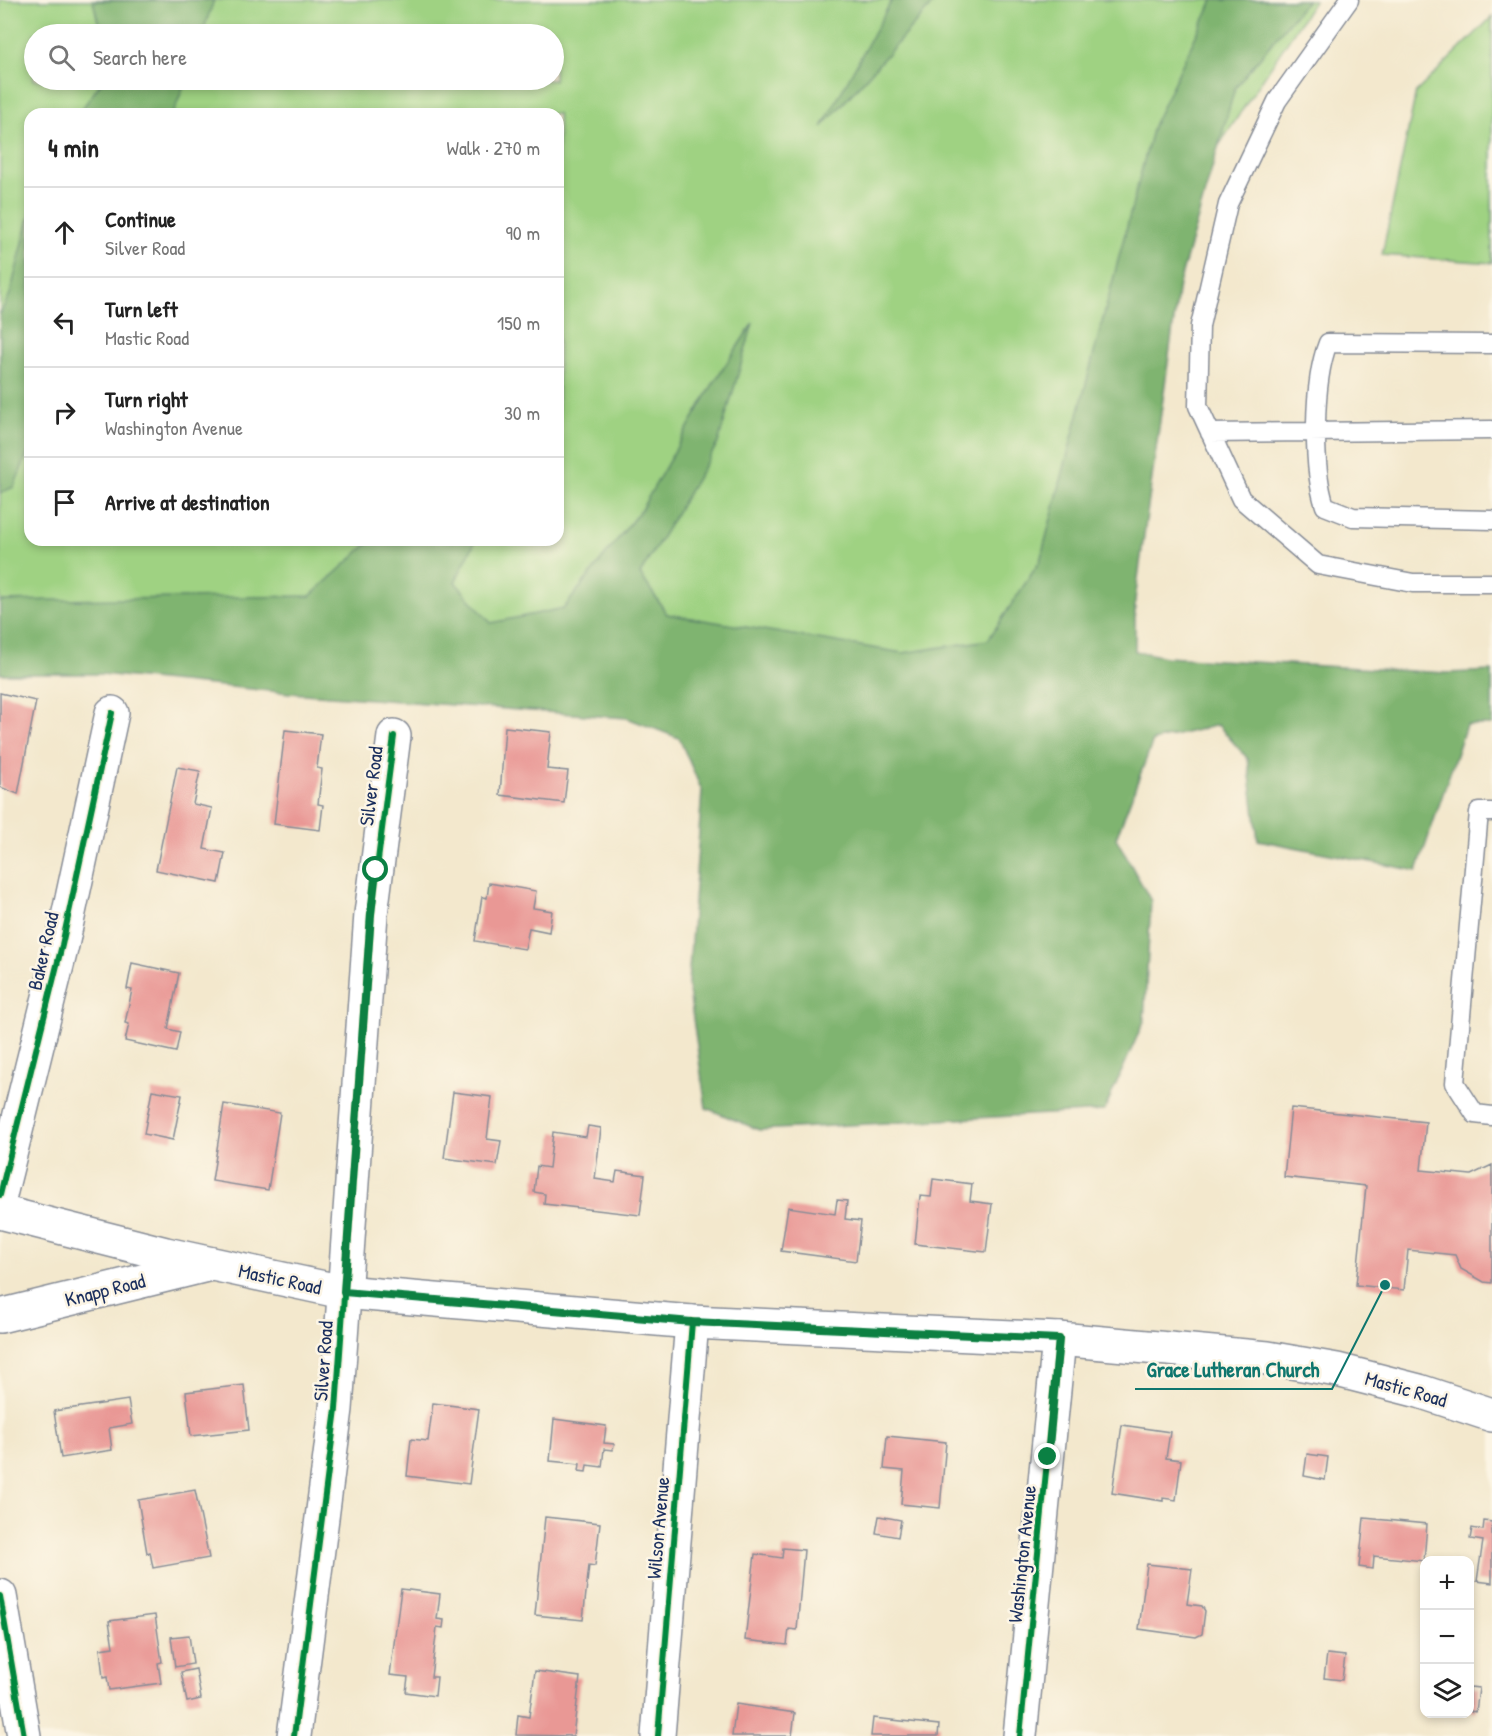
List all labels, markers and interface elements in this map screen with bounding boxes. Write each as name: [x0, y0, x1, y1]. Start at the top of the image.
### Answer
search box: [24, 24, 564, 90]
icon: search: [45, 41, 78, 74]
text: Search here: [93, 42, 187, 72]
text: 4 min: [48, 130, 99, 165]
text: Walk · 270 m: [447, 134, 540, 161]
text: Continue: [105, 204, 176, 234]
icon: ahead: [48, 216, 81, 249]
text: 90 m: [506, 219, 540, 246]
text: Silver Road: [105, 234, 185, 261]
text: Turn left: [105, 294, 178, 324]
icon: left: [48, 306, 81, 339]
text: 150 m: [497, 309, 540, 336]
text: Mastic Road: [105, 324, 189, 351]
text: Turn right: [105, 384, 188, 414]
icon: right: [48, 396, 81, 429]
text: 30 m: [504, 399, 540, 426]
text: Washington Avenue: [105, 414, 243, 441]
icon: arrive: [48, 486, 81, 519]
text: Arrive at destination: [105, 487, 270, 517]
street label: Silver Road: [352, 744, 389, 827]
route start: [362, 856, 388, 882]
street label: Baker Road: [20, 909, 65, 993]
street label: Mastic Road: [236, 1257, 324, 1300]
street label: Knapp Road: [62, 1266, 148, 1313]
street label: Silver Road: [306, 1320, 339, 1402]
callout: Grace Lutheran Church: [1135, 1350, 1332, 1389]
text: Grace Lutheran Church: [1147, 1355, 1320, 1384]
street label: Mastic Road: [1362, 1364, 1450, 1413]
route end: [1034, 1443, 1060, 1469]
street label: Wilson Avenue: [640, 1476, 675, 1580]
street label: Washington Avenue: [1001, 1484, 1042, 1624]
map controls: [1420, 1556, 1474, 1718]
button: +: [1420, 1556, 1474, 1610]
button: −: [1420, 1610, 1474, 1664]
button: layers: [1420, 1664, 1474, 1718]

